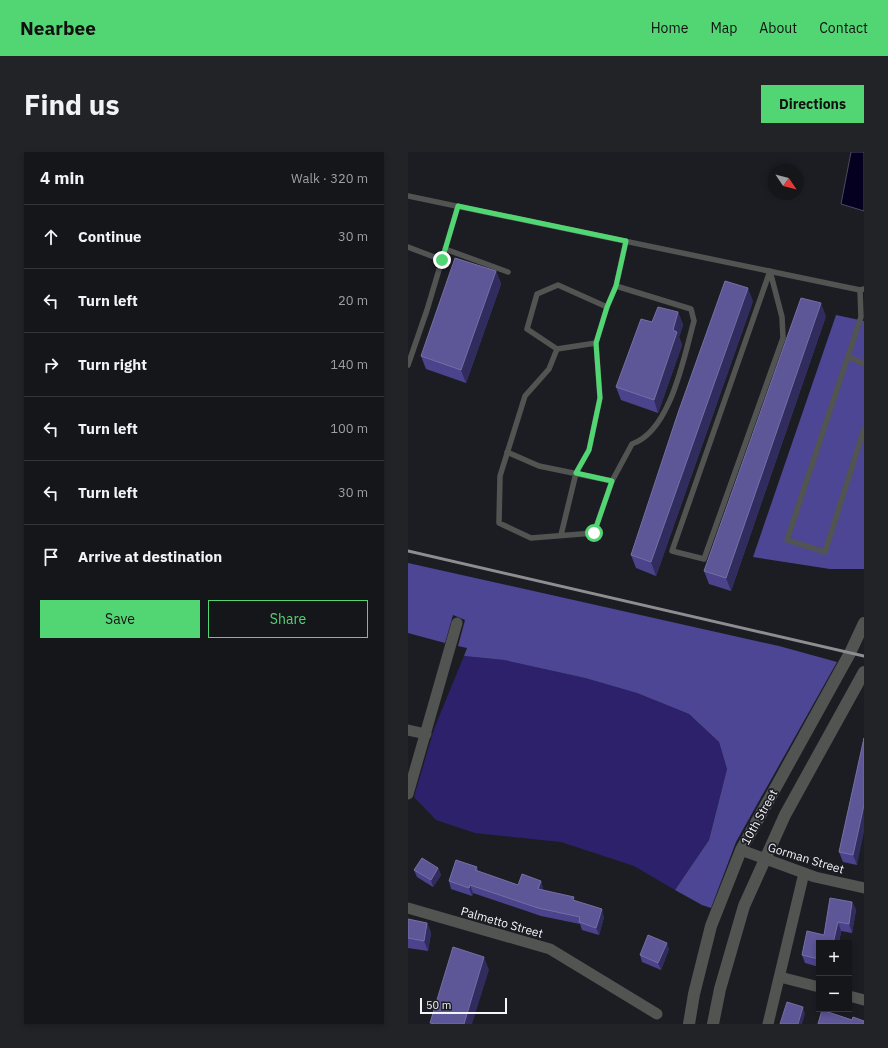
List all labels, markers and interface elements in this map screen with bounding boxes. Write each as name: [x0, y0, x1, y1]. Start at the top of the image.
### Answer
text: Nearbee: [20, 16, 96, 40]
text: Home: [651, 19, 688, 37]
text: Map: [710, 19, 737, 37]
text: About: [759, 19, 797, 37]
text: Contact: [819, 19, 868, 37]
button: Directions: [761, 85, 864, 123]
text: Find us: [24, 86, 120, 123]
north arrow: [768, 164, 804, 200]
text: 4 min: [40, 167, 84, 189]
text: Walk · 320 m: [291, 170, 368, 187]
icon: ahead: [40, 226, 62, 248]
text: Continue: [78, 227, 142, 246]
text: 30 m: [338, 228, 368, 245]
route end: [433, 251, 451, 269]
icon: left: [40, 290, 62, 312]
text: Turn left: [78, 291, 138, 310]
text: 20 m: [338, 292, 368, 309]
icon: right: [40, 354, 62, 376]
text: Turn right: [78, 355, 147, 374]
text: 140 m: [330, 356, 368, 373]
icon: left: [40, 418, 62, 440]
text: Turn left: [78, 419, 138, 438]
text: 100 m: [330, 420, 368, 437]
icon: left: [40, 482, 62, 504]
text: Turn left: [78, 483, 138, 502]
text: 30 m: [338, 484, 368, 501]
route start: [585, 524, 603, 542]
icon: arrive: [40, 546, 62, 568]
text: Arrive at destination: [78, 547, 222, 566]
button: Save: [40, 600, 200, 638]
button: Share: [208, 600, 368, 638]
street label: 10th Street: [738, 787, 780, 847]
street label: Gorman Street: [766, 839, 846, 877]
street label: Palmetto Street: [459, 903, 545, 941]
map controls: [816, 940, 852, 1012]
button: +: [816, 940, 852, 976]
button: −: [816, 976, 852, 1012]
scale bar: [420, 996, 507, 1015]
text: 50 m: [426, 998, 451, 1012]

